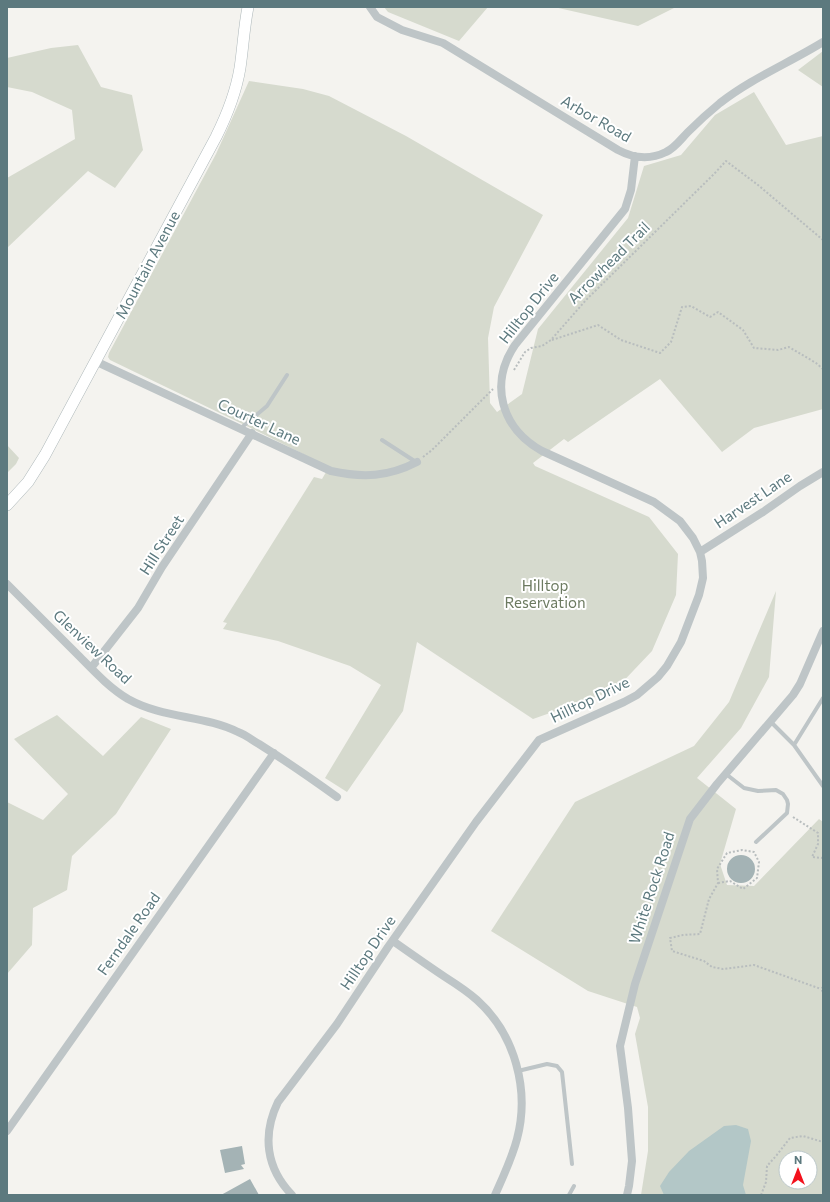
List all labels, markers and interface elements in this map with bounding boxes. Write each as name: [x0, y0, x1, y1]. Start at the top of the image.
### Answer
street label: Arbor Road: [558, 91, 635, 145]
street label: Mountain Avenue: [111, 207, 183, 322]
street label: Arrowhead Trail: [564, 218, 653, 307]
street label: Hilltop Drive: [495, 268, 562, 347]
street label: Courter Lane: [215, 394, 304, 448]
street label: Harvest Lane: [710, 467, 795, 532]
street label: Hill Street: [135, 511, 187, 578]
park label: Hilltop Reservation: [504, 576, 586, 611]
street label: Glenview Road: [50, 605, 136, 687]
street label: Hilltop Drive: [547, 672, 632, 726]
street label: White Rock Road: [624, 829, 678, 946]
street label: Ferndale Road: [93, 889, 163, 978]
street label: Hilltop Drive: [336, 912, 399, 993]
north arrow: [778, 1150, 818, 1190]
text: N: [794, 1153, 802, 1166]

